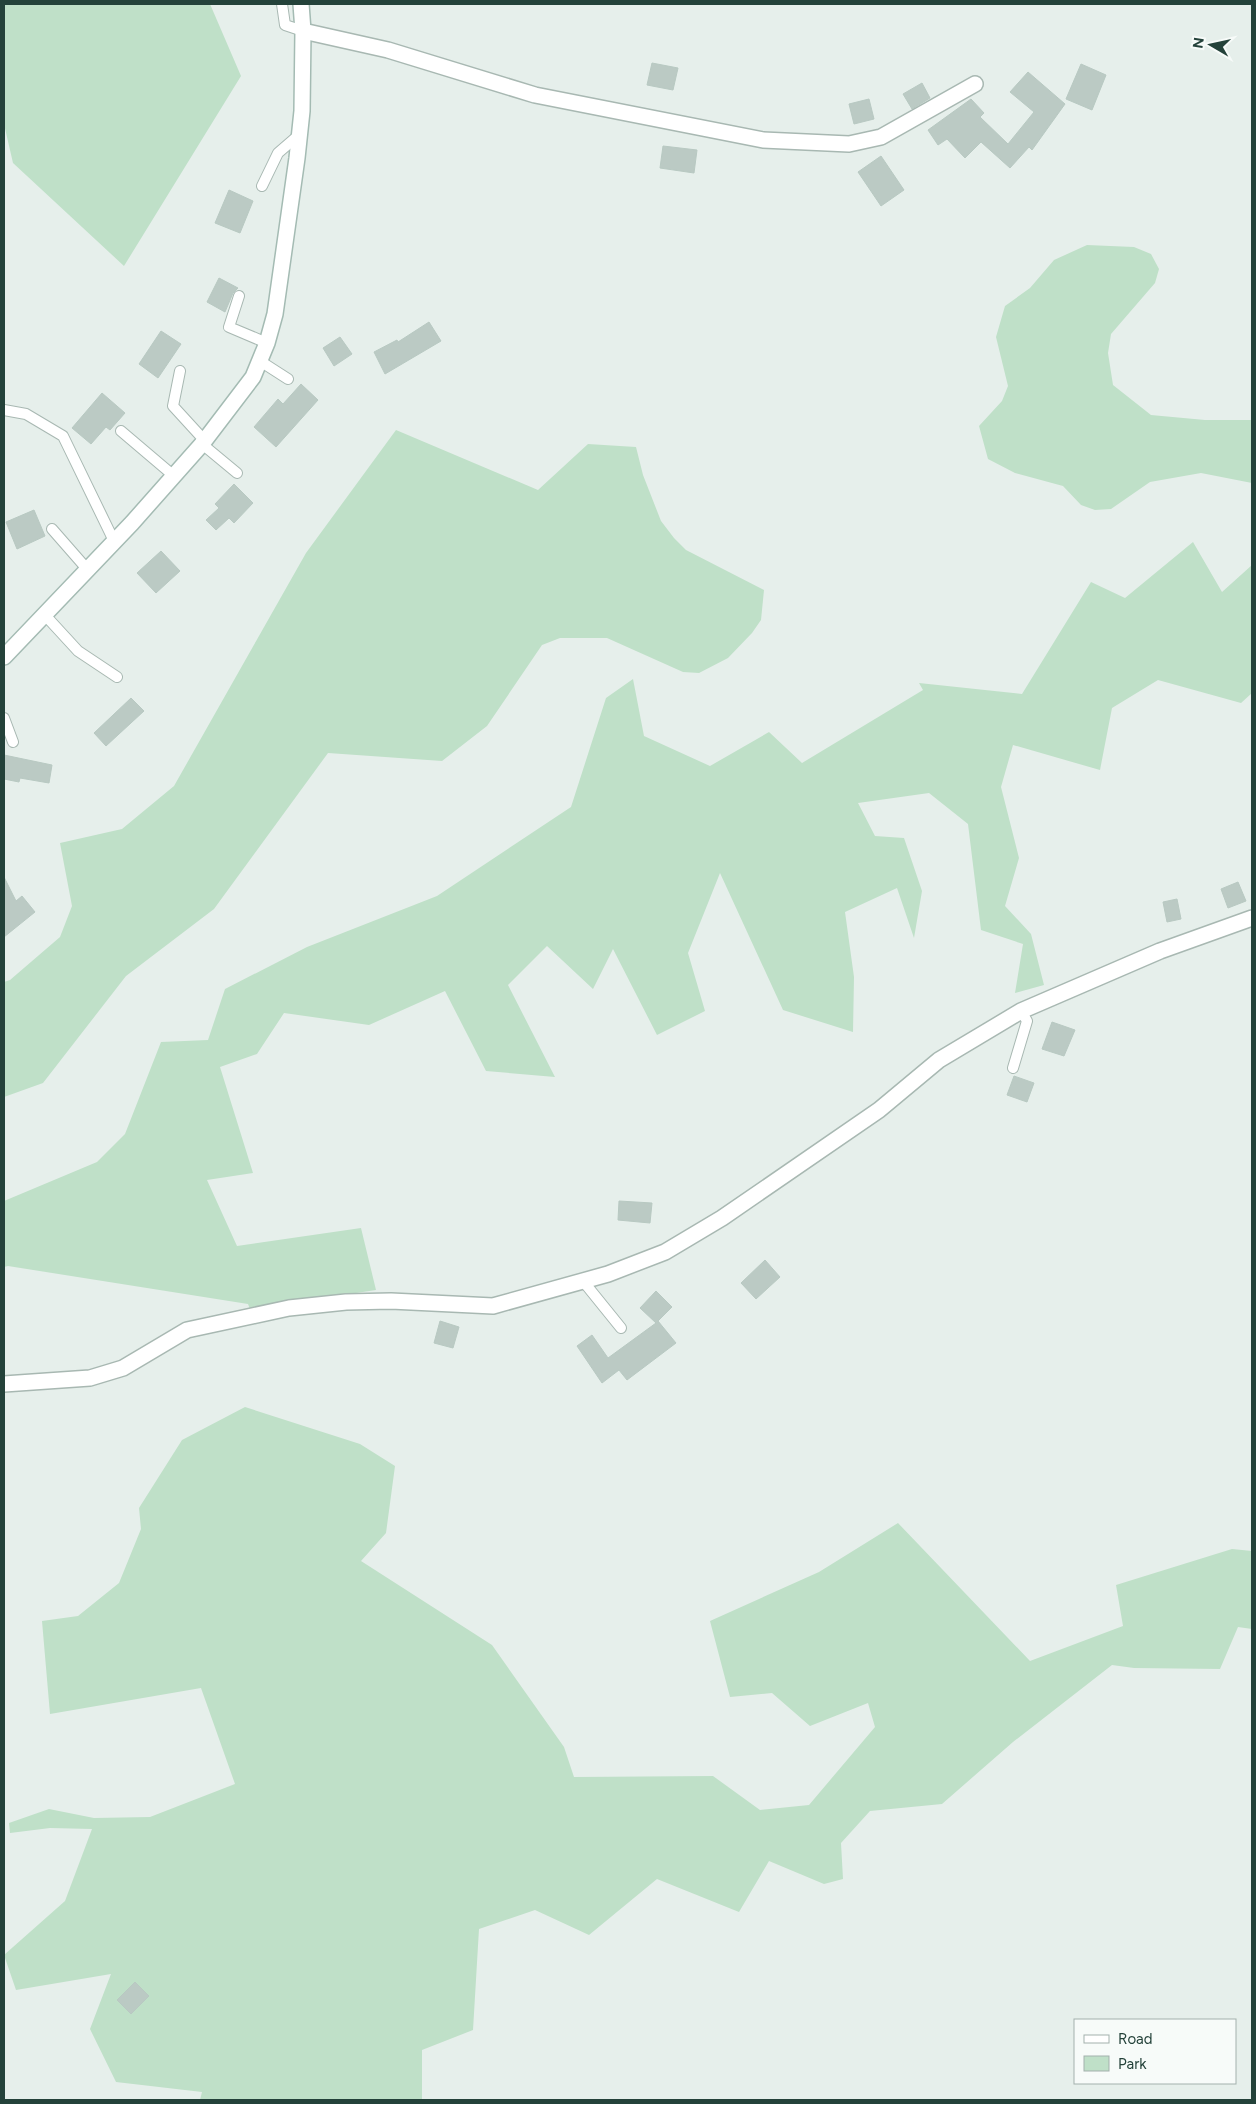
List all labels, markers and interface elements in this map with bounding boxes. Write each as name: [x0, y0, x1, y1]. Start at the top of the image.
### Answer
north arrow: [1186, 20, 1236, 70]
text: N: [1189, 36, 1208, 50]
legend: [1074, 2019, 1236, 2084]
text: Road: [1118, 2030, 1153, 2048]
text: Park: [1118, 2055, 1147, 2073]

